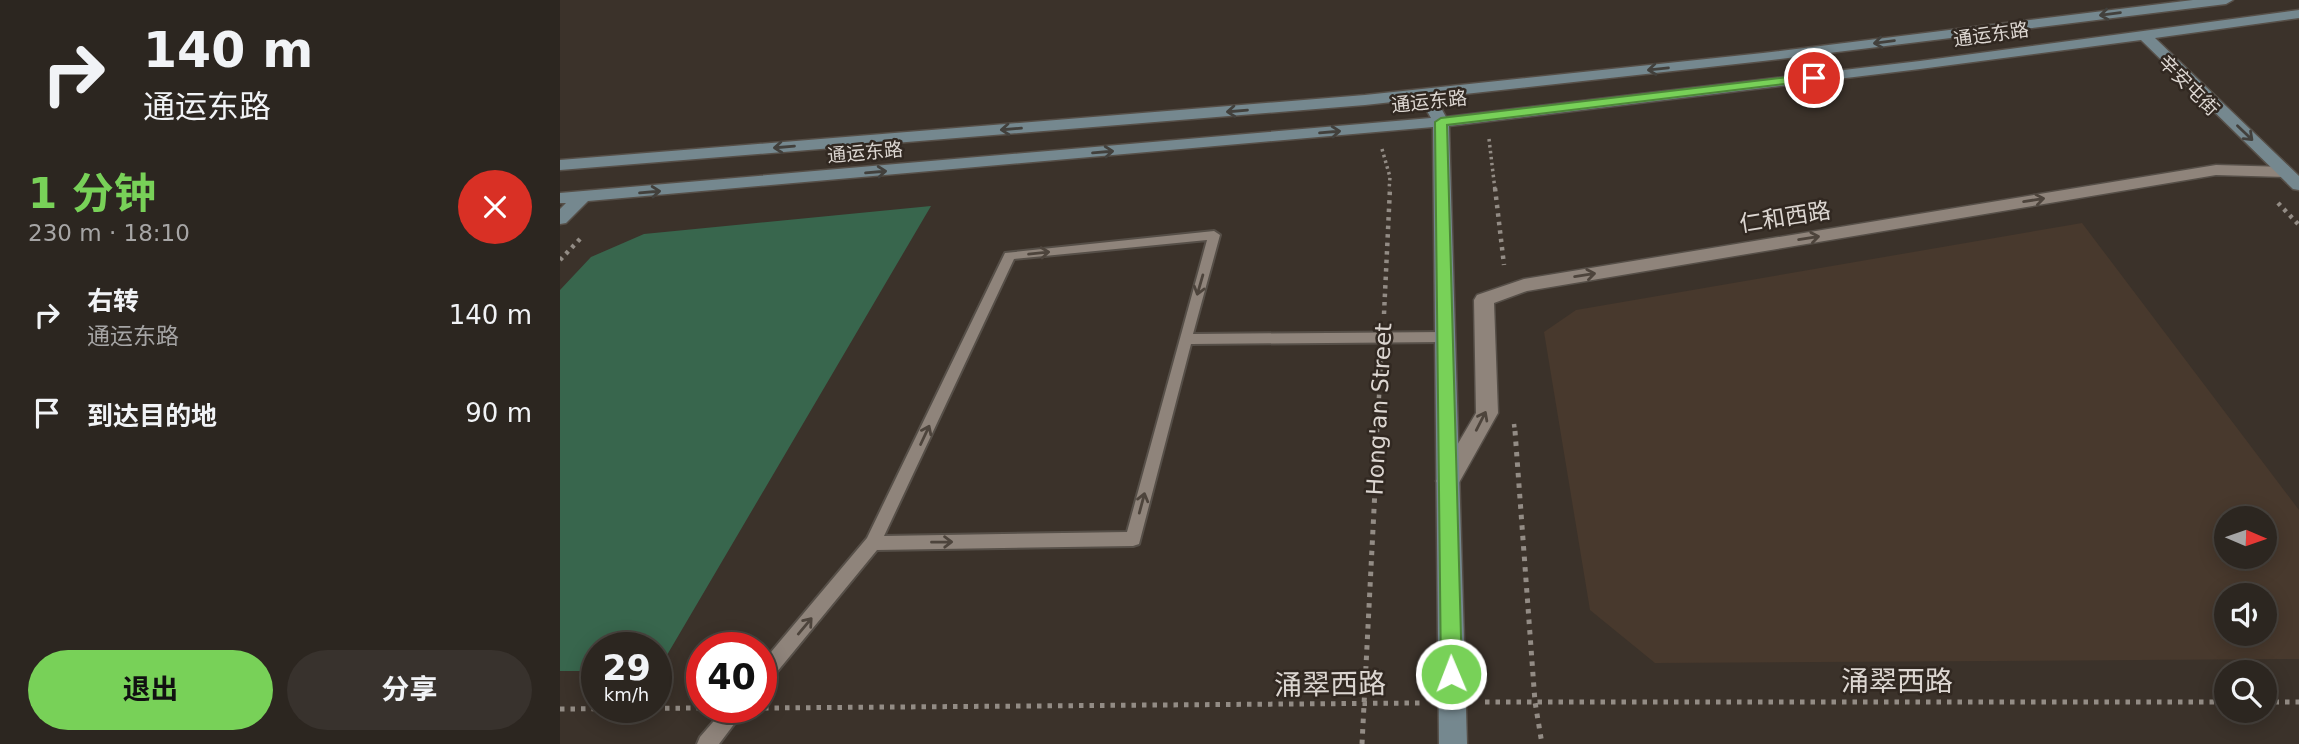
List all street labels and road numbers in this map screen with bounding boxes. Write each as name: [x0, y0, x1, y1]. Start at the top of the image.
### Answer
street label: 通运东路: [1952, 18, 2030, 50]
street label: 辛安屯街: [2154, 50, 2224, 120]
street label: 通运东路: [1390, 86, 1468, 116]
street label: 通运东路: [826, 138, 904, 166]
street label: 仁和西路: [1738, 197, 1832, 237]
street label: Hong'an Street: [1361, 322, 1397, 496]
street label: 涌翠西路: [1841, 665, 1953, 698]
street label: 涌翠西路: [1274, 667, 1386, 702]

